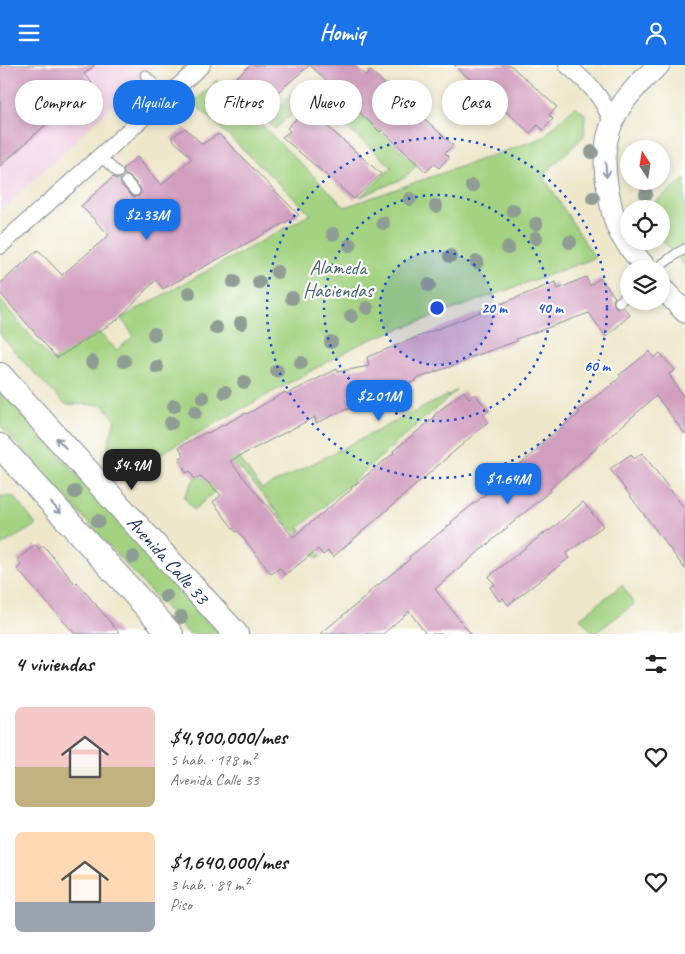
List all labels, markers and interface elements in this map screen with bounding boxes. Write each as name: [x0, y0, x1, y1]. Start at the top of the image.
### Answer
icon: menu: [15, 19, 43, 47]
text: Homiq: [320, 19, 365, 47]
icon: person: [642, 19, 670, 47]
chip: Comprar: [15, 80, 103, 125]
chip: Alquilar: [113, 80, 195, 125]
chip: Filtros: [205, 80, 280, 125]
chip: Nuevo: [290, 80, 362, 125]
chip: Piso: [372, 80, 432, 125]
chip: Casa: [442, 80, 508, 125]
north arrow: [620, 140, 670, 190]
map controls: [620, 140, 670, 310]
one-way arrow: [601, 162, 610, 178]
pin: $2.33M: [106, 199, 188, 241]
button: locate: [620, 200, 670, 250]
text: $2.33M: [125, 205, 169, 225]
park label: Alameda Haciendas: [303, 255, 375, 303]
button: layers: [620, 260, 670, 310]
centre of rings: [428, 299, 446, 317]
text: 20 m: [481, 299, 508, 318]
text: 40 m: [537, 299, 564, 318]
text: 60 m: [584, 357, 611, 376]
pin: $2.01M: [338, 379, 420, 422]
text: $2.01M: [357, 386, 401, 406]
one-way arrow: [55, 436, 67, 449]
pin: $4.9M: [97, 449, 167, 491]
text: $4.9M: [114, 455, 150, 475]
pin: $1.64M: [467, 463, 549, 505]
text: $1.64M: [486, 469, 530, 489]
one-way arrow: [50, 502, 62, 515]
street label: Avenida Calle 33: [122, 510, 216, 611]
icon: filters: [642, 650, 670, 678]
text: 4 viviendas: [15, 651, 94, 677]
text: $4,900,000/mes: [170, 724, 287, 750]
icon: home: [55, 727, 115, 787]
icon: heart: [642, 743, 670, 771]
text: 5 hab. · 178 m²: [170, 750, 256, 770]
text: Avenida Calle 33: [170, 770, 259, 790]
text: $1,640,000/mes: [170, 849, 288, 875]
icon: home: [55, 852, 115, 912]
icon: heart: [642, 868, 670, 896]
text: 3 hab. · 89 m²: [170, 875, 249, 895]
text: Piso: [170, 895, 192, 915]

